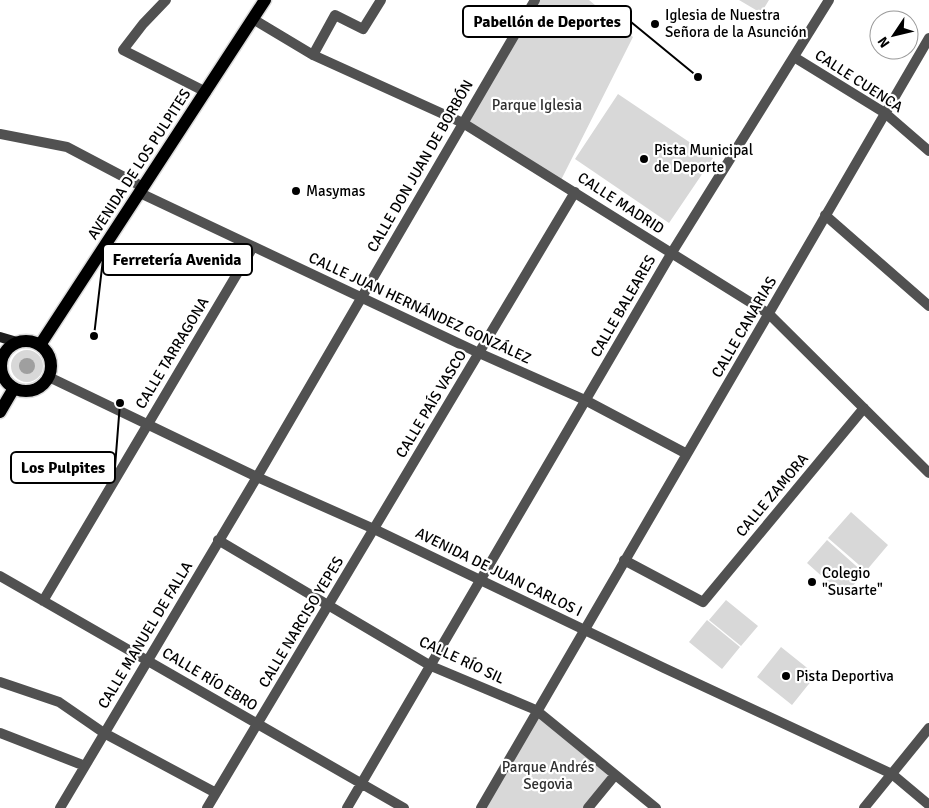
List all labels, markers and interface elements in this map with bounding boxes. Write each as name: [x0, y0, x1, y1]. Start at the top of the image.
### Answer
callout: Pabellón de Deportes: [463, 6, 631, 37]
place label: Iglesia de Nuestra Señora de la Asunción: [665, 6, 807, 41]
north arrow: [869, 10, 919, 60]
text: Pabellón de Deportes: [473, 12, 621, 32]
marker: Iglesia de Nuestra Señora de la Asunción: [649, 18, 661, 30]
text: N: [874, 33, 894, 51]
street label: CALLE CUENCA: [812, 46, 906, 116]
street label: CALLE DON JUAN DE BORBÓN: [362, 76, 477, 255]
street label: AVENIDA DE LOS PULPITES: [84, 85, 194, 243]
park label: Parque Iglesia: [492, 96, 582, 114]
place label: Pista Municipal de Deporte: [654, 141, 753, 176]
marker: Pista Municipal de Deporte: [638, 153, 650, 165]
street label: CALLE MADRID: [574, 168, 668, 238]
place label: Masymas: [306, 182, 366, 200]
marker: Masymas: [290, 185, 302, 197]
callout: Ferretería Avenida: [103, 244, 252, 275]
street label: CALLE JUAN HERNÁNDEZ GONZÁLEZ: [306, 247, 535, 368]
text: Ferretería Avenida: [112, 250, 242, 270]
street label: CALLE BALEARES: [587, 252, 659, 360]
street label: CALLE CANARIAS: [708, 273, 780, 381]
street label: CALLE TARRAGONA: [132, 294, 212, 412]
street label: CALLE PAÍS VASCO: [391, 346, 470, 461]
street label: CALLE ZAMORA: [732, 450, 812, 540]
callout: Los Pulpites: [11, 452, 115, 483]
text: Los Pulpites: [21, 458, 105, 478]
street label: AVENIDA DE JUAN CARLOS I: [413, 524, 585, 620]
street label: CALLE NARCISO YEPES: [255, 553, 347, 691]
street label: CALLE MANUEL DE FALLA: [94, 558, 196, 712]
place label: Colegio "Susarte": [822, 564, 883, 599]
marker: Colegio "Susarte": [806, 576, 818, 588]
street label: CALLE RÍO SIL: [416, 631, 508, 688]
street label: CALLE RÍO EBRO: [159, 643, 262, 715]
place label: Pista Deportiva: [796, 667, 894, 685]
marker: Pista Deportiva: [780, 670, 792, 682]
park label: Parque Andrés Segovia: [502, 758, 595, 793]

